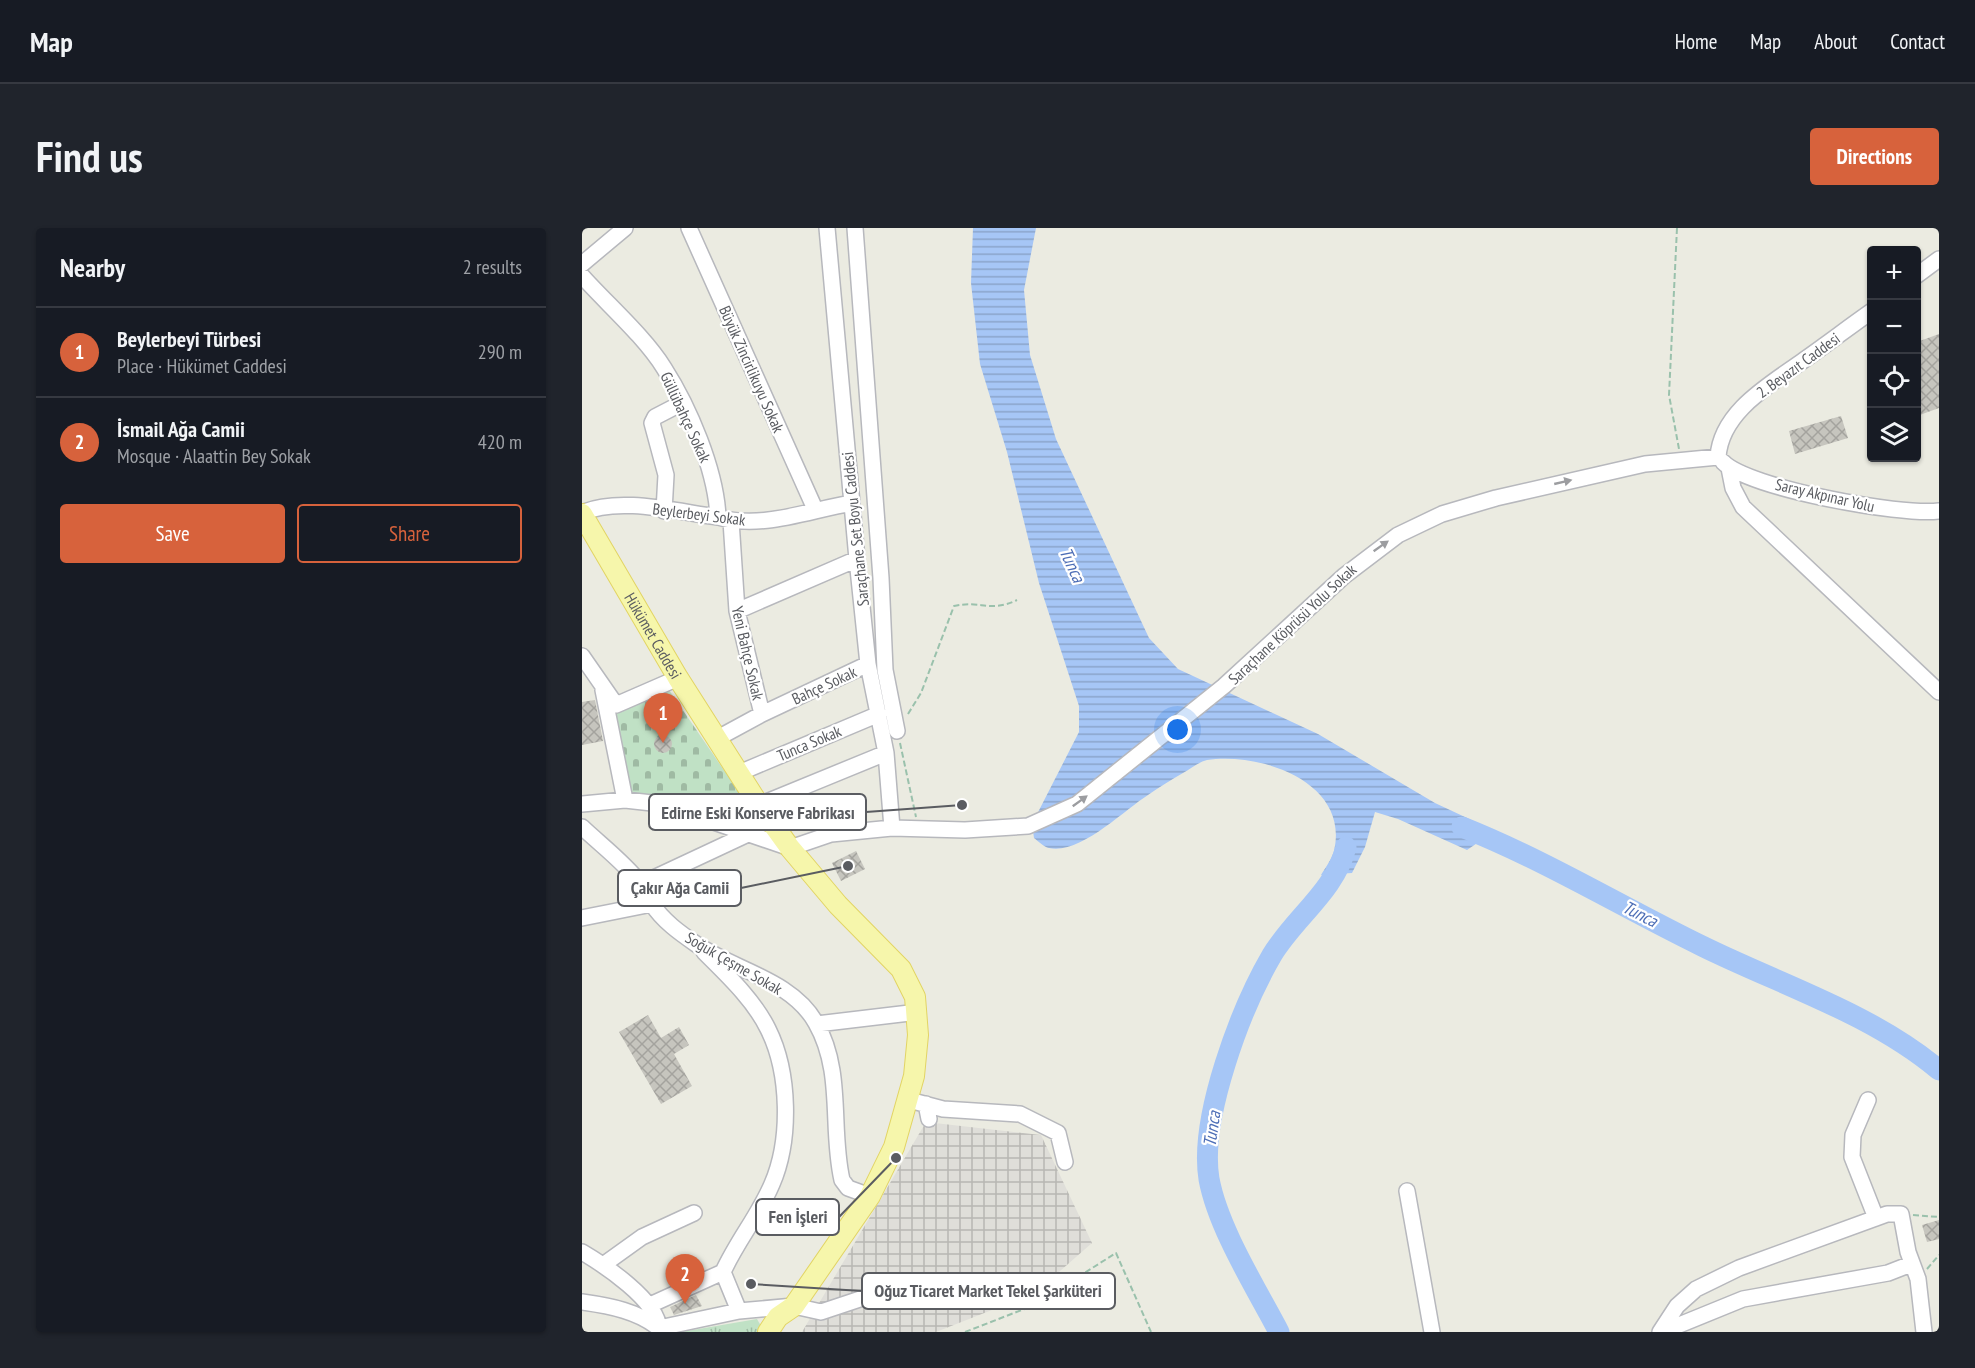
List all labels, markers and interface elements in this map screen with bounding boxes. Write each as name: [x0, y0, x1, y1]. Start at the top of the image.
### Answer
text: Map: [30, 23, 73, 60]
text: Home: [1675, 28, 1717, 55]
text: Map: [1750, 28, 1781, 55]
text: About: [1814, 28, 1857, 55]
text: Contact: [1890, 28, 1945, 55]
button: Directions: [1810, 128, 1939, 185]
text: Find us: [36, 129, 143, 184]
map controls: [1867, 246, 1921, 462]
button: +: [1867, 246, 1921, 300]
text: Nearby: [60, 251, 125, 284]
text: 2 results: [463, 254, 522, 280]
button: −: [1867, 300, 1921, 354]
street label: Büyük Zincirlikuyu Sokak: [715, 302, 789, 436]
text: Beylerbeyi Türbesi: [117, 325, 261, 353]
street label: 2. Beyazıt Caddesi: [1752, 328, 1844, 402]
text: 1: [75, 339, 84, 365]
text: 290 m: [478, 339, 522, 365]
text: Place · Hükümet Caddesi: [117, 353, 287, 379]
button: locate: [1867, 354, 1921, 408]
street label: Güllübahçe Sokak: [656, 369, 716, 466]
button: layers: [1867, 408, 1921, 462]
text: İsmail Ağa Camii: [117, 415, 245, 443]
text: 2: [75, 429, 84, 455]
text: 420 m: [478, 429, 522, 455]
text: Mosque · Alaattin Bey Sokak: [117, 443, 311, 469]
street label: Saraçhane Set Boyu Caddesi: [837, 451, 873, 607]
street label: Saray Akpınar Yolu: [1773, 474, 1877, 516]
one-way arrow: [1554, 477, 1573, 487]
street label: Beylerbeyi Sokak: [651, 498, 747, 530]
button: Save: [60, 504, 285, 563]
button: Share: [297, 504, 522, 563]
one-way arrow: [1373, 541, 1389, 552]
water label: Tunca: [1054, 544, 1091, 587]
street label: Saraçhane Köprüsü Yolu Sokak: [1224, 559, 1361, 689]
street label: Hükümet Caddesi: [620, 589, 686, 682]
street label: Yeni Bahçe Sokak: [728, 604, 769, 703]
street label: Bahçe Sokak: [789, 661, 860, 709]
pin: 1: [644, 694, 682, 743]
your location: [1163, 715, 1192, 744]
street label: Tunca Sokak: [774, 720, 845, 765]
callout: Edirne Eski Konserve Fabrikası: [649, 794, 866, 830]
one-way arrow: [1072, 795, 1088, 807]
text: Edirne Eski Konserve Fabrikası: [661, 801, 855, 824]
callout: Çakır Ağa Camii: [618, 870, 741, 906]
text: Çakır Ağa Camii: [631, 876, 729, 899]
water label: Tunca: [1619, 895, 1662, 932]
street label: Soğuk Çeşme Sokak: [682, 927, 787, 999]
water label: Tunca: [1198, 1109, 1225, 1148]
callout: Fen İşleri: [756, 1199, 839, 1235]
text: Fen İşleri: [768, 1205, 828, 1228]
pin: 2: [666, 1254, 704, 1304]
callout: Oğuz Ticaret Market Tekel Şarküteri: [862, 1273, 1115, 1309]
text: Oğuz Ticaret Market Tekel Şarküteri: [874, 1279, 1102, 1302]

